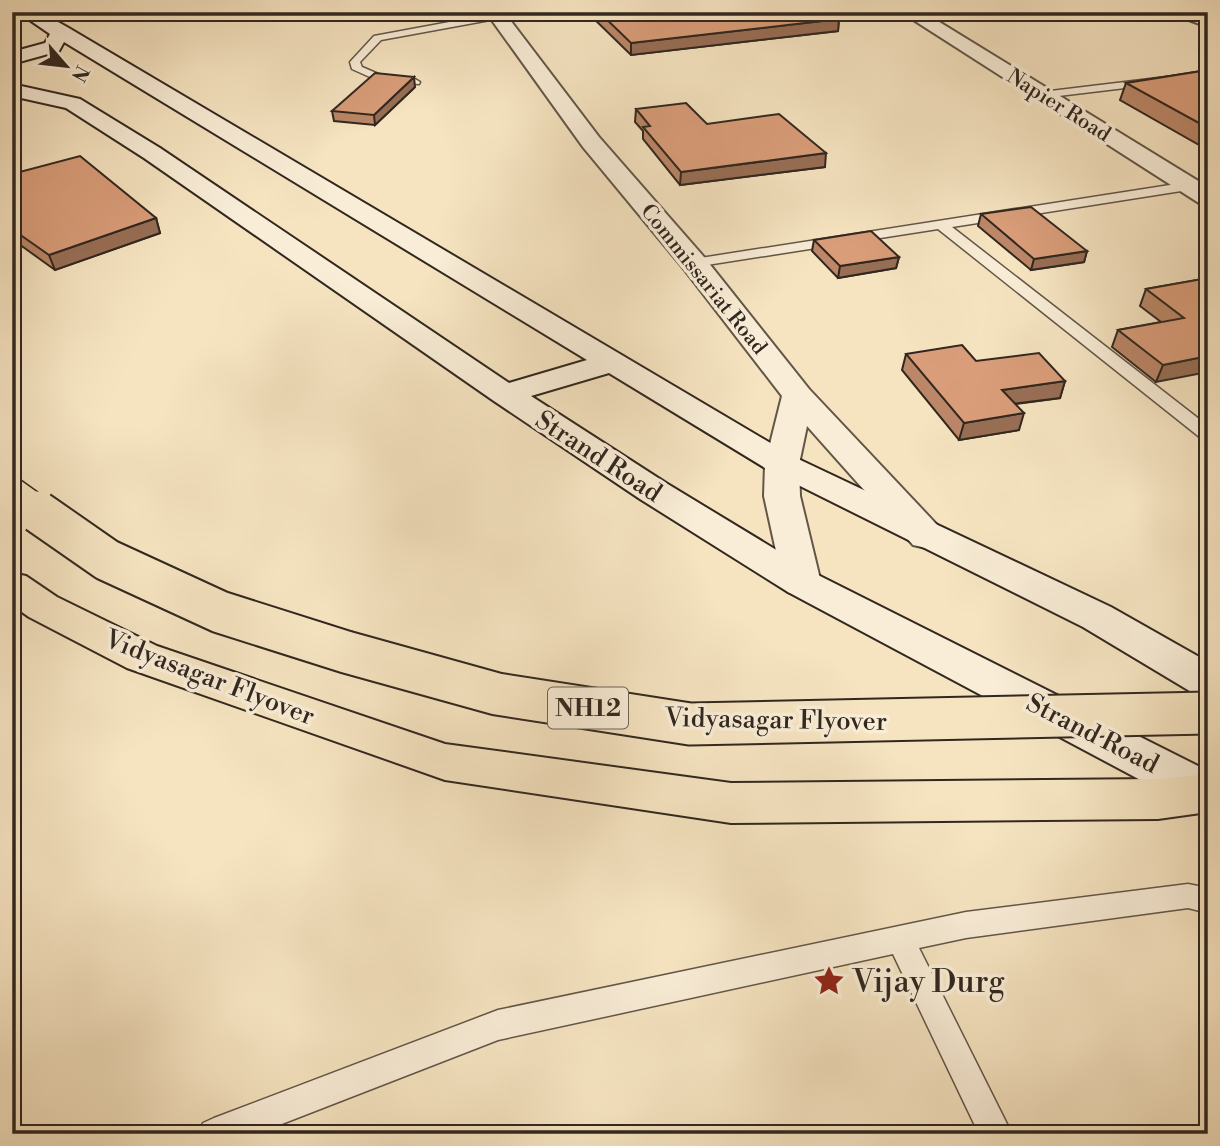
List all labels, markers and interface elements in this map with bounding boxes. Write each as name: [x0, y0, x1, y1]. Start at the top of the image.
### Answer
north arrow: [32, 32, 102, 102]
text: N: [66, 61, 94, 86]
street label: Napier Road: [1002, 64, 1115, 148]
street label: Commissariat Road: [634, 199, 772, 360]
street label: Strand Road: [529, 404, 668, 510]
street label: Vidyasagar Flyover: [99, 623, 319, 733]
street label: Strand Road: [1021, 687, 1164, 781]
road number: NH12: [548, 688, 628, 728]
street label: Vidyasagar Flyover: [664, 702, 887, 738]
place label: Vijay Durg: [851, 962, 1005, 1002]
place icon: Vijay Durg: [812, 964, 846, 998]

